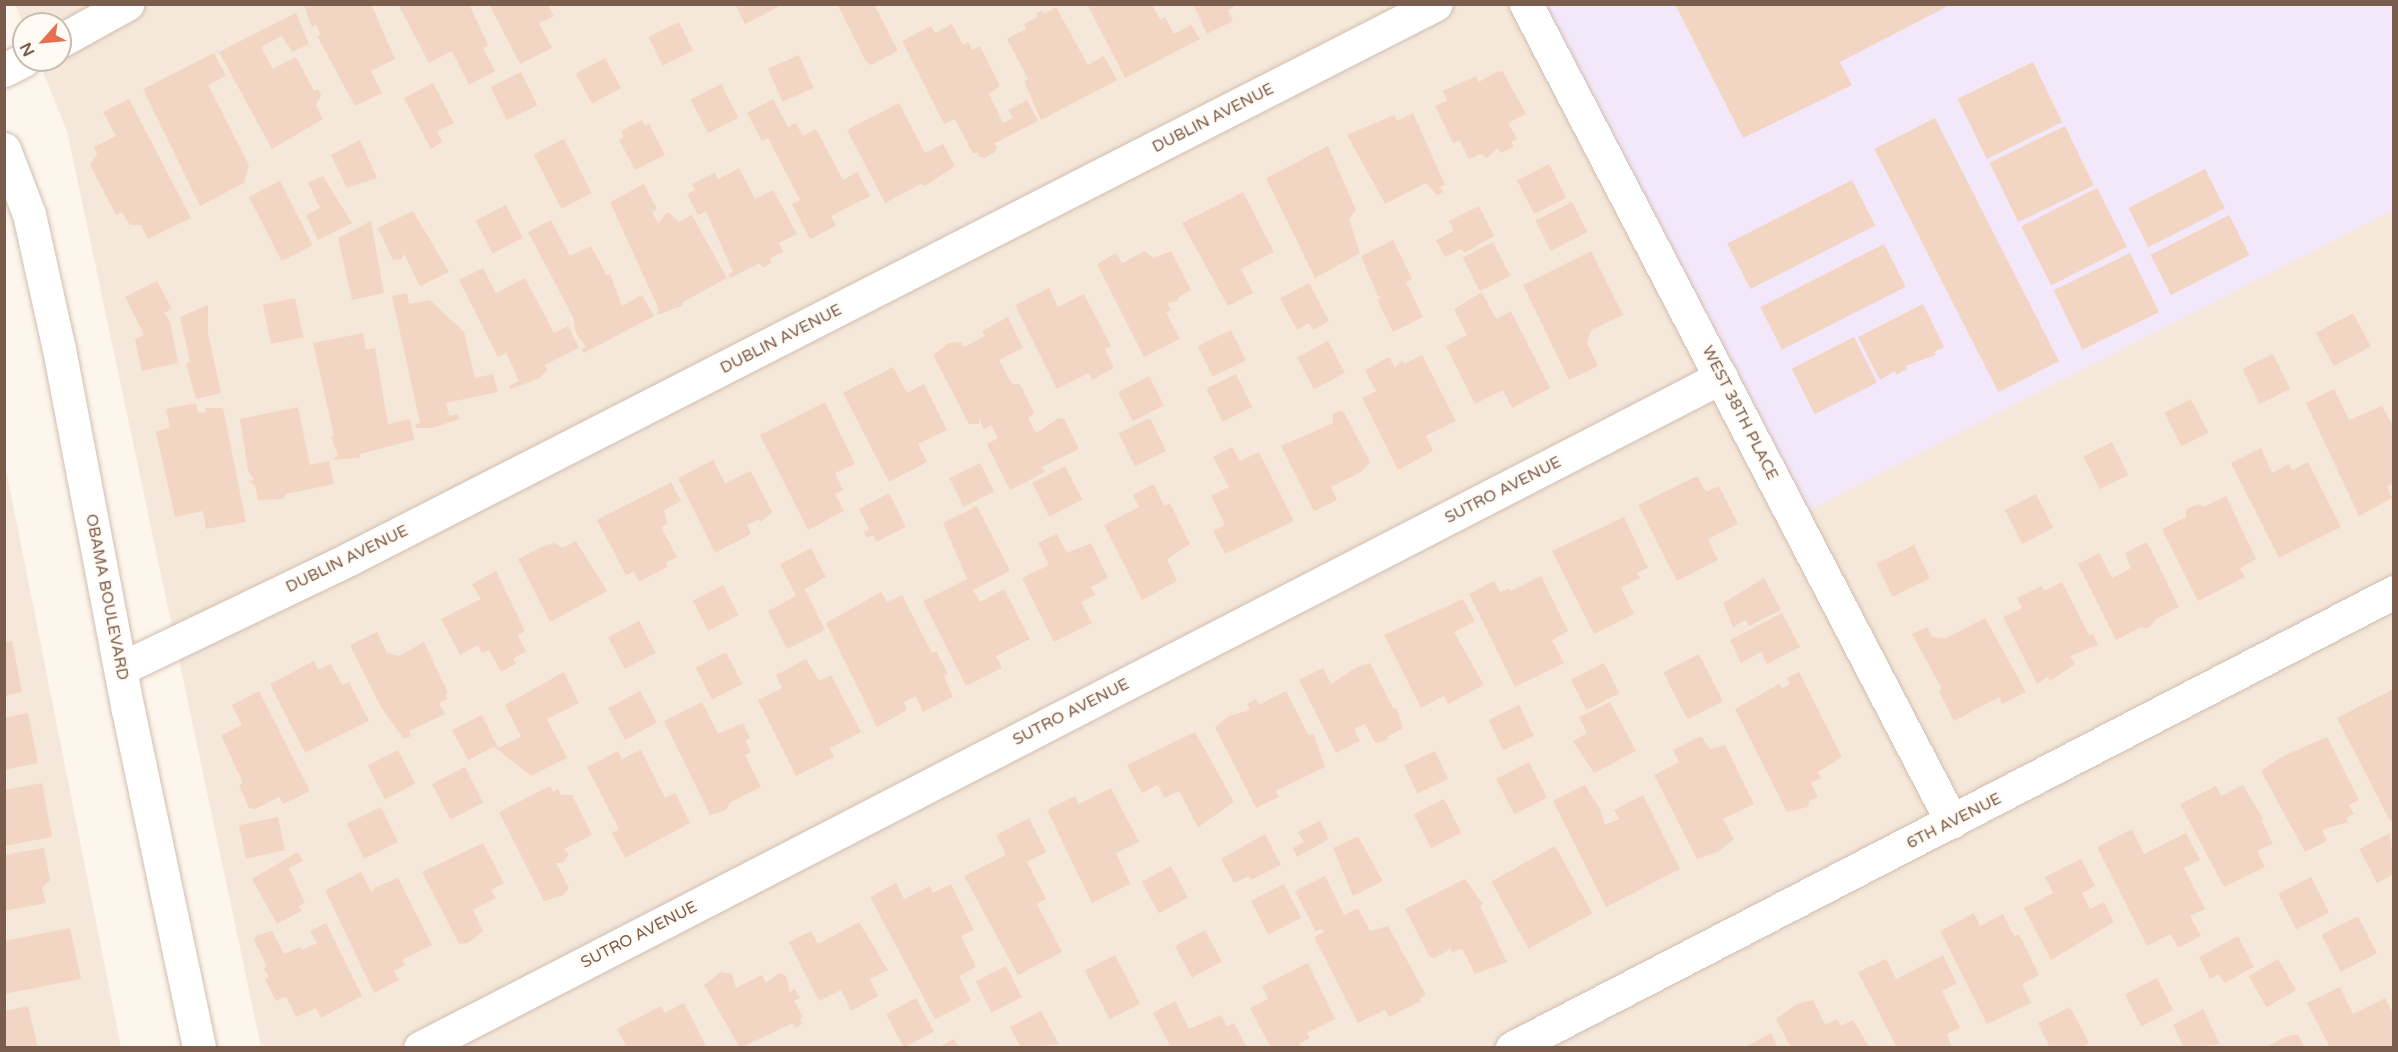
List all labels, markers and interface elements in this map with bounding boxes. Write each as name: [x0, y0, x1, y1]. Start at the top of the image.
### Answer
north arrow: [12, 12, 72, 72]
text: N: [16, 39, 40, 60]
street label: DUBLIN AVENUE: [1149, 79, 1277, 157]
street label: DUBLIN AVENUE: [717, 300, 845, 378]
street label: WEST 38TH PLACE: [1698, 343, 1782, 483]
street label: SUTRO AVENUE: [1442, 452, 1564, 528]
street label: OBAMA BOULEVARD: [81, 512, 133, 682]
street label: DUBLIN AVENUE: [283, 521, 411, 597]
street label: SUTRO AVENUE: [1010, 674, 1132, 750]
street label: 6TH AVENUE: [1903, 789, 2005, 853]
street label: SUTRO AVENUE: [578, 897, 700, 973]

